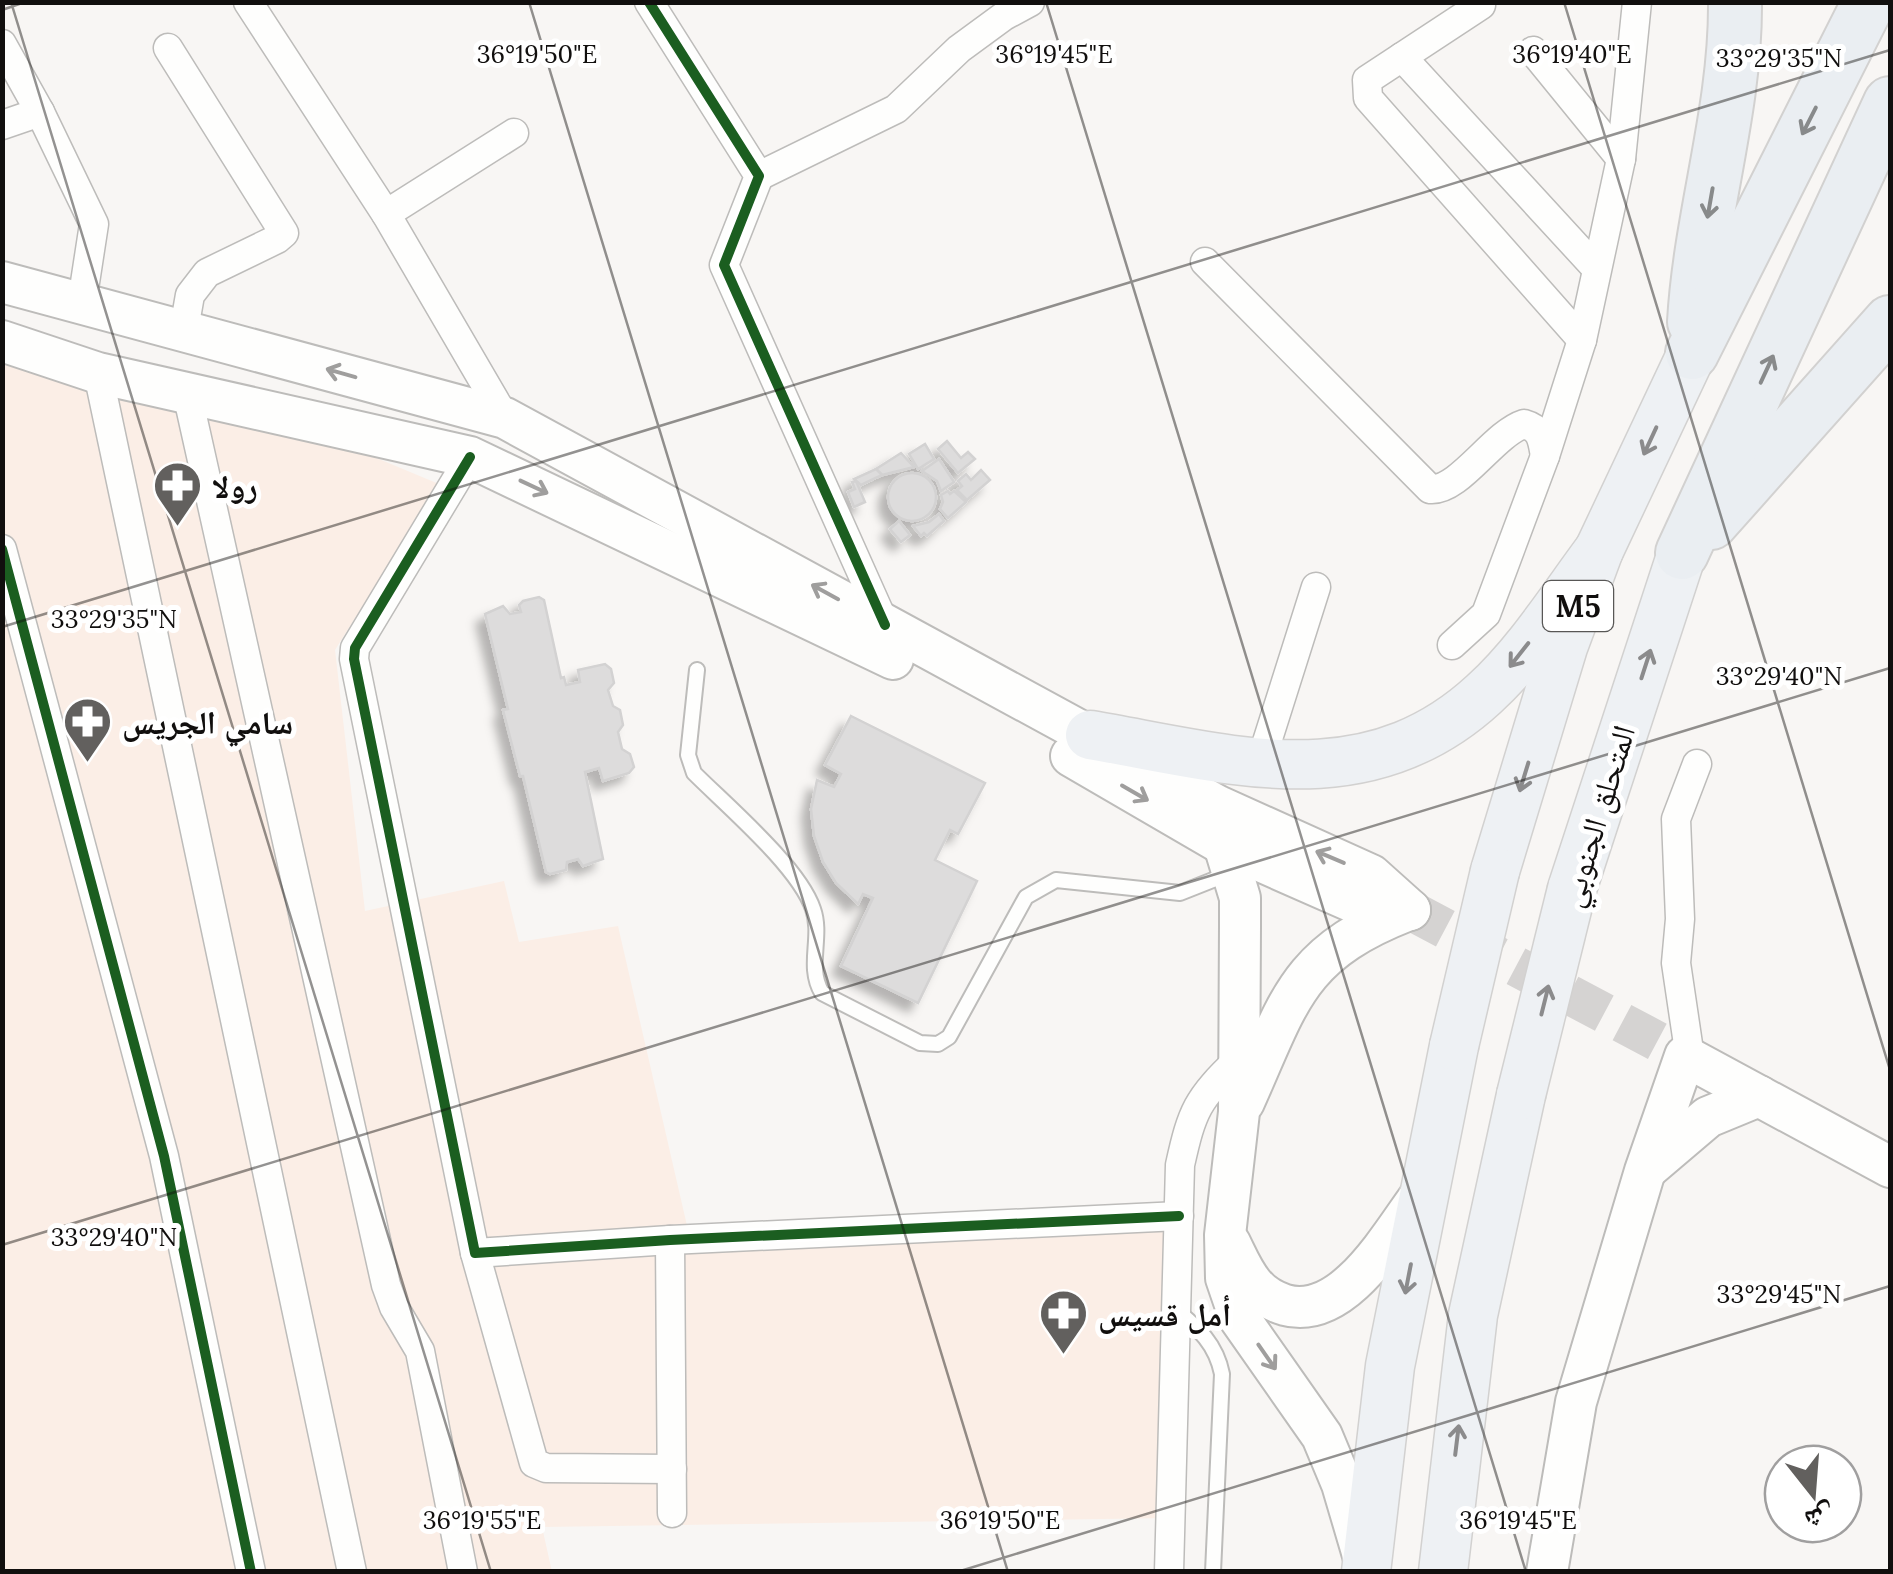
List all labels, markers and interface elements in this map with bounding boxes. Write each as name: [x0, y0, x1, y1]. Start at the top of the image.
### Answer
text: 36°19'50"E: [477, 38, 597, 70]
text: 36°19'45"E: [995, 38, 1113, 70]
text: 36°19'40"E: [1512, 38, 1632, 70]
text: 33°29'35"N: [1716, 42, 1842, 74]
one-way arrow: [1799, 105, 1818, 135]
one-way arrow: [1700, 186, 1719, 219]
one-way arrow: [1759, 354, 1777, 385]
one-way arrow: [326, 363, 357, 382]
one-way arrow: [1640, 425, 1659, 455]
pharmacy icon: رولا: [151, 460, 203, 528]
place label: رولا: [212, 466, 257, 507]
one-way arrow: [518, 479, 548, 498]
road number: M5: [1543, 581, 1613, 631]
one-way arrow: [811, 582, 841, 602]
text: 33°29'35"N: [51, 603, 177, 635]
one-way arrow: [1508, 641, 1529, 668]
one-way arrow: [1638, 648, 1656, 680]
text: 33°29'40"N: [1716, 660, 1842, 692]
pharmacy icon: سامي الجريس: [61, 696, 113, 764]
place label: سامي الجريس: [122, 702, 293, 747]
street label: المتحلق الجنوبي: [1550, 720, 1649, 913]
one-way arrow: [1514, 761, 1532, 792]
one-way arrow: [1120, 783, 1149, 803]
one-way arrow: [1315, 847, 1346, 865]
one-way arrow: [1536, 985, 1555, 1016]
text: 33°29'40"N: [51, 1221, 177, 1253]
one-way arrow: [1397, 1262, 1416, 1294]
text: 33°29'45"N: [1717, 1278, 1841, 1310]
pharmacy icon: أمل قسيس: [1037, 1288, 1089, 1356]
place label: أمل قسيس: [1098, 1294, 1231, 1335]
one-way arrow: [1256, 1342, 1277, 1370]
one-way arrow: [1448, 1424, 1467, 1456]
north arrow: [1763, 1444, 1863, 1544]
text: ش: [1801, 1496, 1840, 1539]
text: 36°19'55"E: [423, 1504, 541, 1536]
text: 36°19'50"E: [940, 1504, 1060, 1536]
text: 36°19'45"E: [1459, 1504, 1577, 1536]

